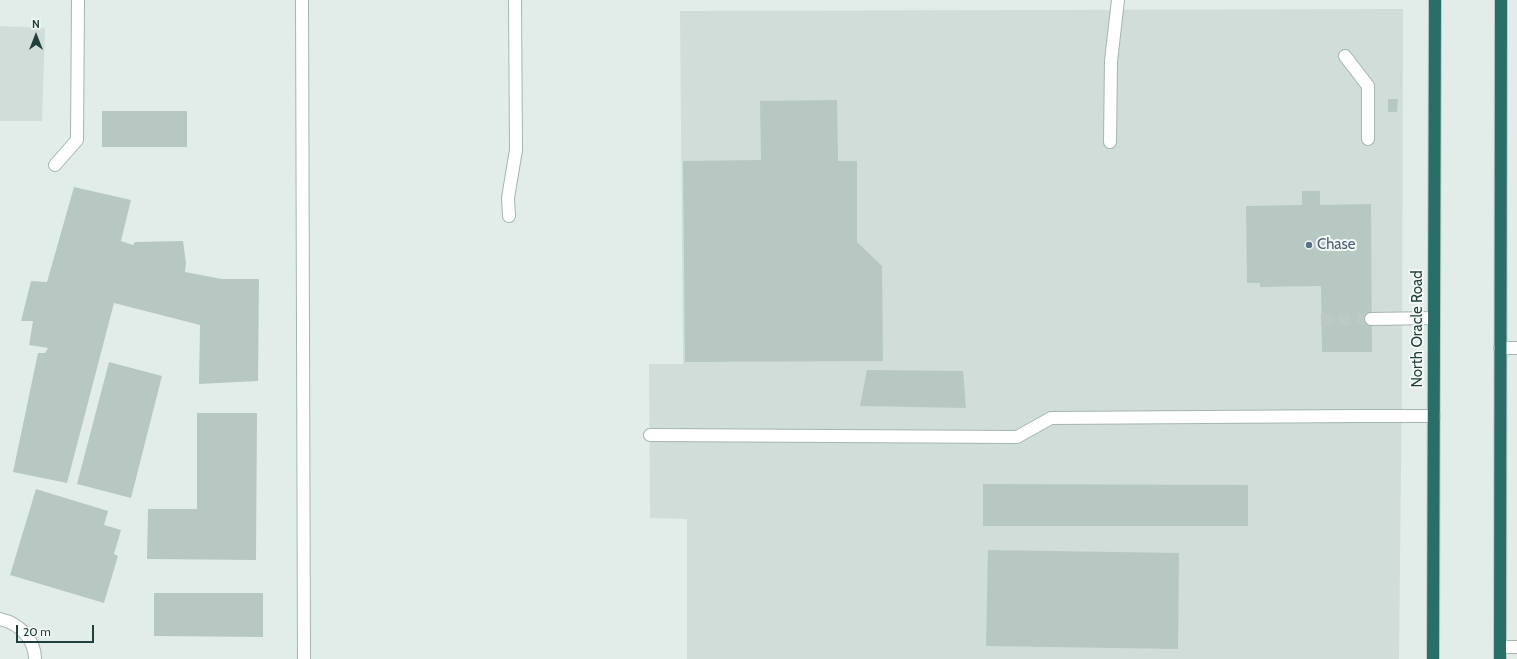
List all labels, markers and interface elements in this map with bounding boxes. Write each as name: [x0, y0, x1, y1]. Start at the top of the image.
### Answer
north arrow: [16, 16, 56, 56]
text: N: [32, 17, 40, 31]
place label: Chase: [1317, 236, 1355, 254]
marker: Chase: [1304, 240, 1314, 250]
street label: North Oracle Road: [1409, 270, 1427, 388]
scale bar: [18, 617, 96, 643]
text: 20 m: [23, 624, 51, 639]

